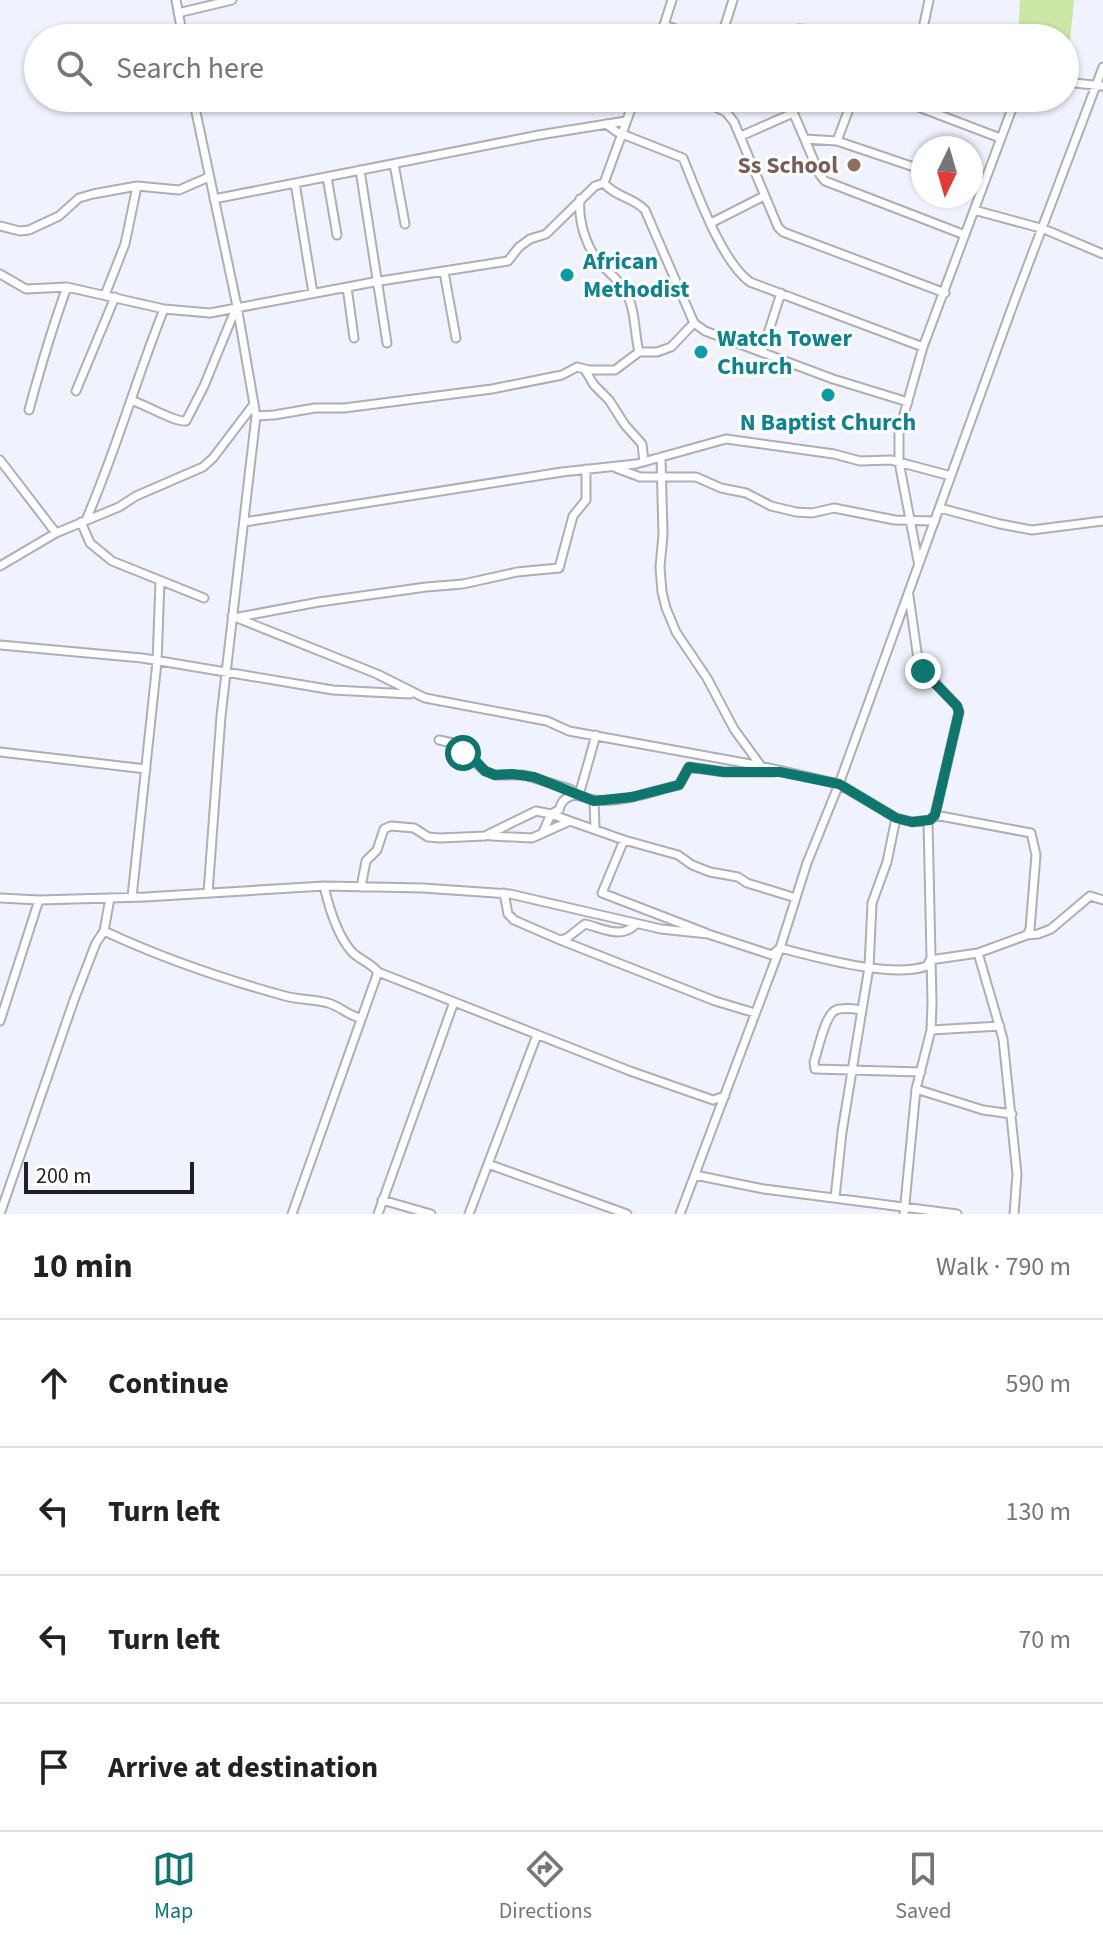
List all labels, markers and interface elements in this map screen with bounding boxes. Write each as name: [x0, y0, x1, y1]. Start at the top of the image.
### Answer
search box: [24, 24, 1079, 112]
icon: search: [52, 46, 96, 90]
text: Search here: [116, 47, 264, 90]
north arrow: [911, 136, 983, 208]
place label: Ss School: [737, 148, 838, 183]
marker: Ss School: [845, 156, 863, 174]
place label: African Methodist: [582, 244, 689, 307]
marker: African Methodist: [558, 266, 576, 284]
place label: Watch Tower Church: [717, 321, 852, 384]
marker: Watch Tower Church: [692, 343, 710, 361]
marker: N Baptist Church: [819, 386, 837, 404]
place label: N Baptist Church: [740, 405, 916, 440]
route end: [905, 653, 941, 689]
route start: [445, 735, 481, 771]
scale bar: [24, 1158, 194, 1194]
text: 200 m: [36, 1160, 91, 1192]
text: 10 min: [32, 1242, 133, 1291]
text: Walk · 790 m: [936, 1248, 1071, 1285]
icon: ahead: [32, 1361, 76, 1405]
text: Continue: [108, 1362, 229, 1405]
text: 590 m: [1005, 1365, 1071, 1402]
icon: left: [32, 1489, 76, 1533]
text: Turn left: [108, 1490, 220, 1533]
text: 130 m: [1005, 1493, 1071, 1530]
icon: left: [32, 1617, 76, 1661]
text: Turn left: [108, 1618, 220, 1661]
text: 70 m: [1018, 1621, 1071, 1658]
icon: arrive: [32, 1745, 76, 1789]
text: Arrive at destination: [108, 1746, 378, 1789]
tab: Map: [152, 1847, 196, 1927]
tab: Directions: [499, 1847, 592, 1927]
tab: Saved: [895, 1847, 951, 1927]

